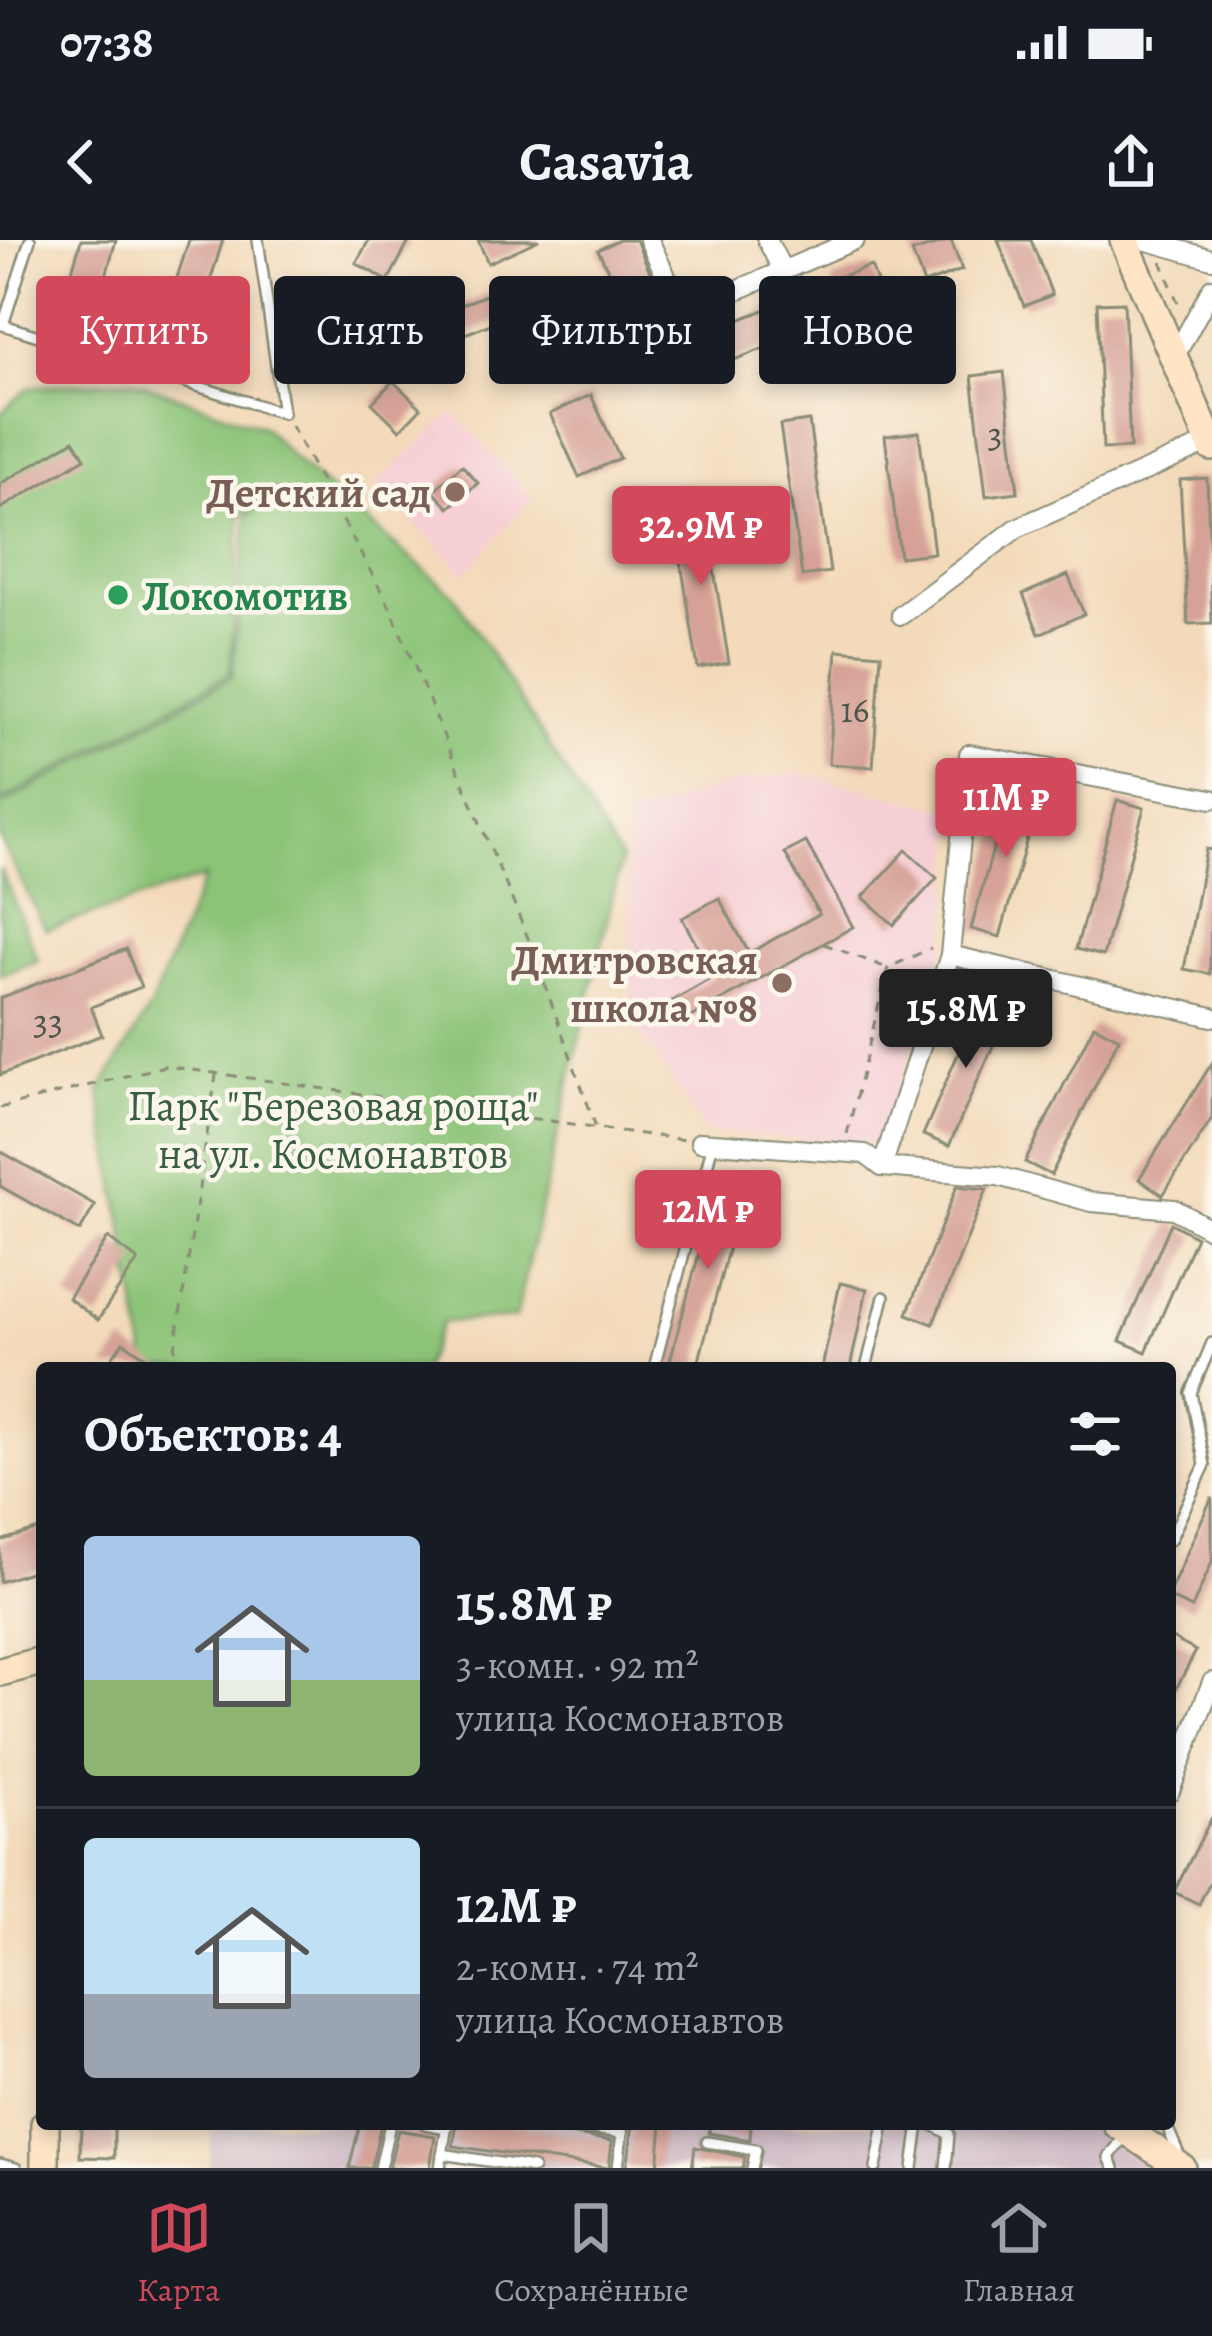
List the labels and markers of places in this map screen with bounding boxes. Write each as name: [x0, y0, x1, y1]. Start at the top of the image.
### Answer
place label: Детский сад: [206, 464, 431, 521]
marker: Детский сад: [442, 479, 468, 505]
pin: 32.9M ₽: [590, 486, 812, 588]
place label: Локомотив: [142, 567, 348, 624]
marker: Локомотив: [105, 582, 131, 608]
pin: 11M ₽: [922, 758, 1090, 860]
place label: Дмитровская школа №8: [511, 931, 758, 1036]
pin: 15.8M ₽: [855, 969, 1077, 1071]
marker: Дмитровская школа №8: [769, 970, 795, 996]
pin: 12M ₽: [624, 1170, 792, 1272]

